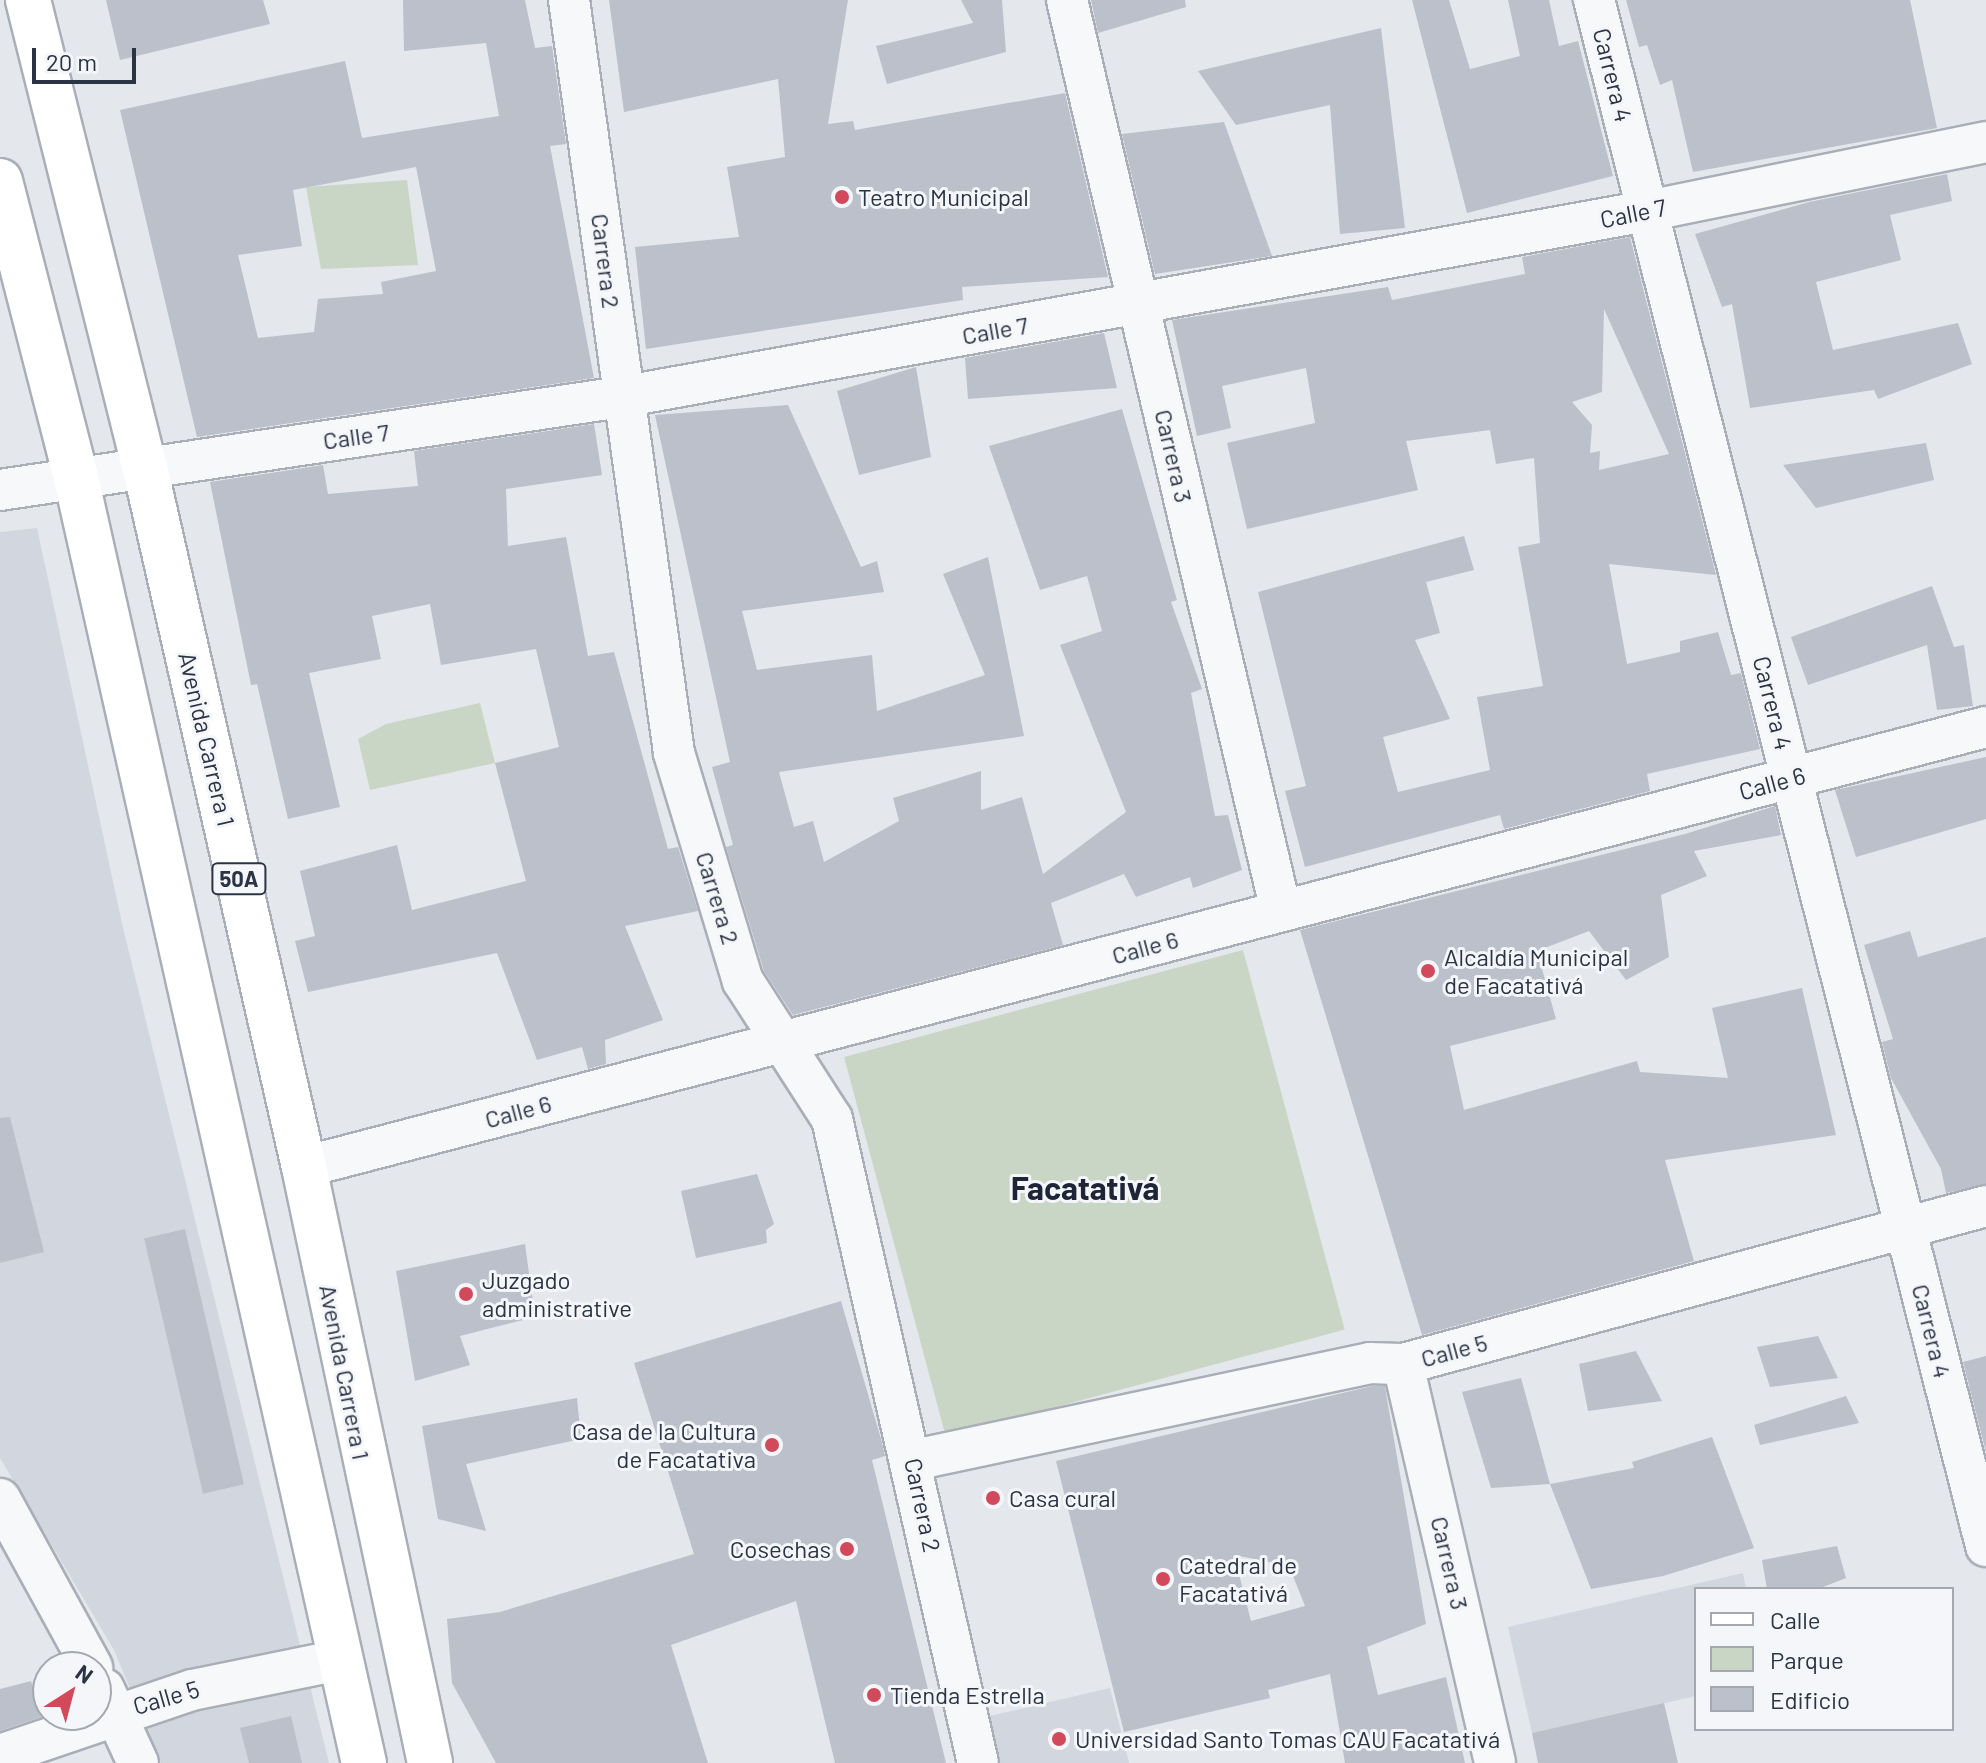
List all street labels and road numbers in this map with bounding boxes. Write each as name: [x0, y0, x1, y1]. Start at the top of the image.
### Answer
street label: Carrera 4: [1587, 25, 1639, 125]
street label: Calle 7: [1598, 193, 1668, 233]
street label: Carrera 2: [586, 212, 626, 310]
street label: Calle 7: [960, 310, 1030, 350]
street label: Carrera 3: [1149, 407, 1199, 505]
street label: Calle 7: [321, 417, 391, 455]
street label: Avenida Carrera 1: [173, 649, 241, 829]
street label: Carrera 4: [1747, 653, 1799, 753]
street label: Calle 6: [1736, 760, 1808, 806]
street label: Carrera 2: [690, 848, 746, 948]
road number: 50A: [211, 861, 267, 897]
street label: Calle 6: [1109, 924, 1181, 970]
street label: Calle 6: [482, 1088, 554, 1134]
street label: Carrera 4: [1906, 1281, 1958, 1381]
street label: Avenida Carrera 1: [314, 1282, 376, 1462]
street label: Calle 5: [1418, 1327, 1490, 1373]
street label: Carrera 2: [899, 1455, 947, 1555]
street label: Carrera 3: [1425, 1514, 1475, 1612]
street label: Calle 5: [130, 1674, 202, 1720]

